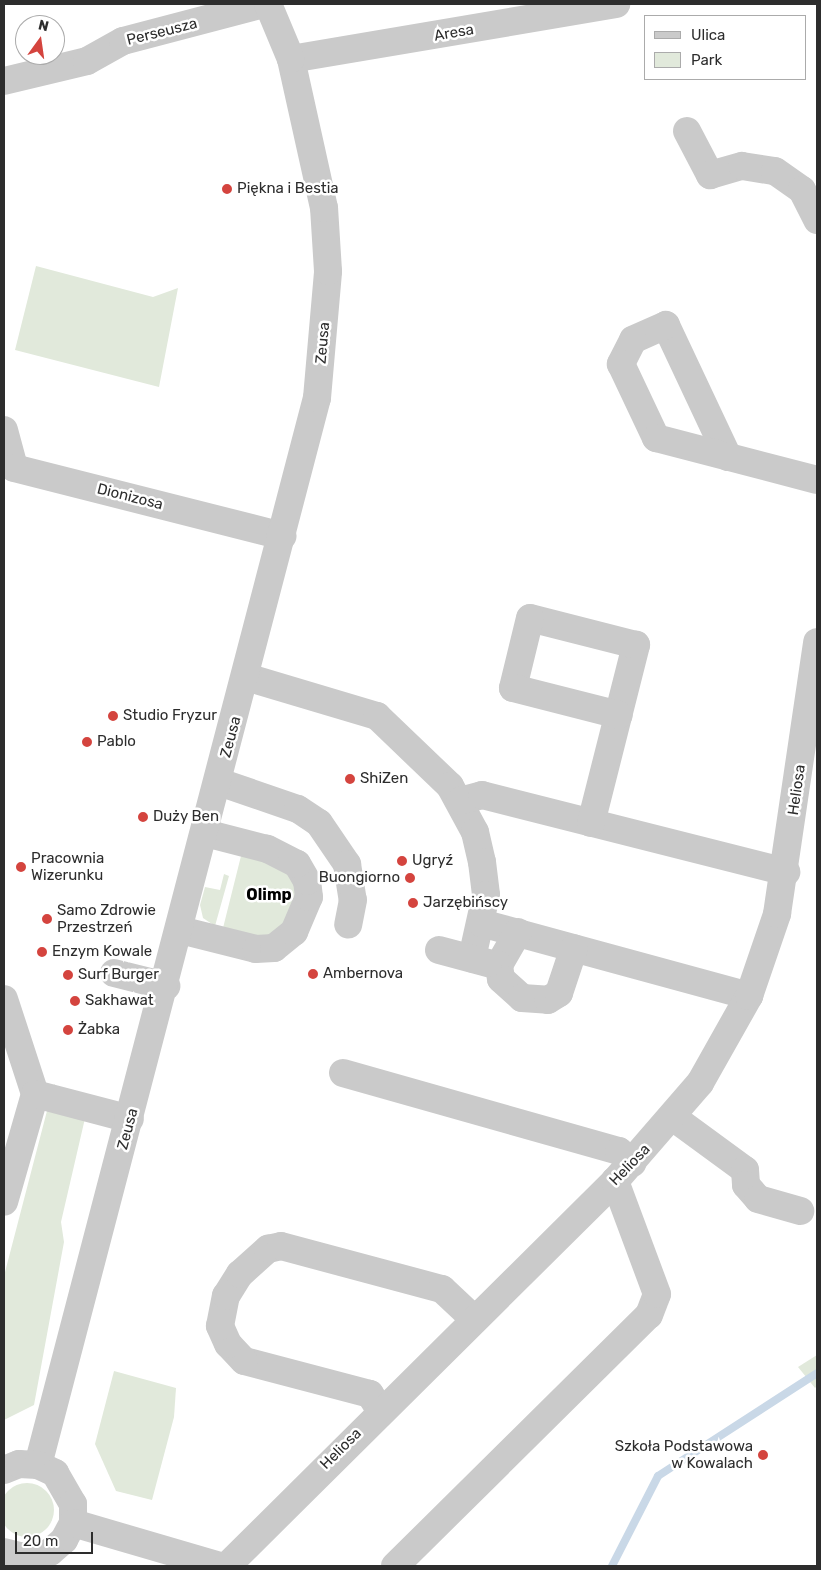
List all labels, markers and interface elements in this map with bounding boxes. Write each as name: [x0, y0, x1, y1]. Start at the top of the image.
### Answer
north arrow: [15, 15, 65, 65]
street label: Perseusza: [125, 15, 199, 49]
legend: [644, 15, 806, 80]
text: N: [37, 16, 50, 35]
street label: Aresa: [433, 21, 475, 45]
text: Ulica: [691, 26, 725, 44]
text: Park: [691, 51, 722, 69]
place label: Piękna i Bestia: [237, 180, 339, 198]
marker: Piękna i Bestia: [221, 183, 233, 195]
street label: Zeusa: [312, 321, 334, 365]
street label: Dionizosa: [95, 480, 165, 514]
place label: Studio Fryzur: [123, 707, 217, 725]
marker: Studio Fryzur: [107, 710, 119, 722]
street label: Zeusa: [217, 714, 245, 760]
place label: Pablo: [97, 733, 136, 751]
marker: Pablo: [81, 736, 93, 748]
street label: Heliosa: [785, 764, 809, 816]
place label: ShiZen: [360, 770, 408, 788]
marker: ShiZen: [344, 773, 356, 785]
place label: Duży Ben: [153, 808, 219, 826]
marker: Duży Ben: [137, 811, 149, 823]
place label: Pracownia Wizerunku: [31, 849, 104, 884]
place label: Ugryź: [412, 852, 453, 870]
marker: Ugryź: [396, 855, 408, 867]
marker: Pracownia Wizerunku: [15, 861, 27, 873]
place label: Buongiorno: [319, 869, 400, 887]
marker: Buongiorno: [404, 872, 416, 884]
district label: Olimp: [246, 885, 292, 905]
place label: Jarzębińscy: [423, 894, 508, 912]
marker: Jarzębińscy: [407, 897, 419, 909]
place label: Samo Zdrowie Przestrzeń: [57, 901, 156, 936]
marker: Samo Zdrowie Przestrzeń: [41, 913, 53, 925]
place label: Enzym Kowale: [52, 943, 152, 961]
marker: Enzym Kowale: [36, 946, 48, 958]
place label: Ambernova: [323, 965, 403, 983]
place label: Surf Burger: [78, 966, 159, 984]
marker: Ambernova: [307, 968, 319, 980]
marker: Surf Burger: [62, 969, 74, 981]
place label: Sakhawat: [85, 992, 154, 1010]
marker: Sakhawat: [69, 995, 81, 1007]
place label: Żabka: [78, 1021, 120, 1039]
marker: Żabka: [62, 1024, 74, 1036]
street label: Zeusa: [114, 1106, 142, 1152]
street label: Heliosa: [606, 1140, 654, 1190]
street label: Heliosa: [317, 1425, 365, 1473]
place label: Szkoła Podstawowa w Kowalach: [615, 1437, 753, 1472]
marker: Szkoła Podstawowa w Kowalach: [757, 1449, 769, 1461]
scale bar: [18, 1522, 95, 1554]
text: 20 m: [23, 1532, 58, 1550]

